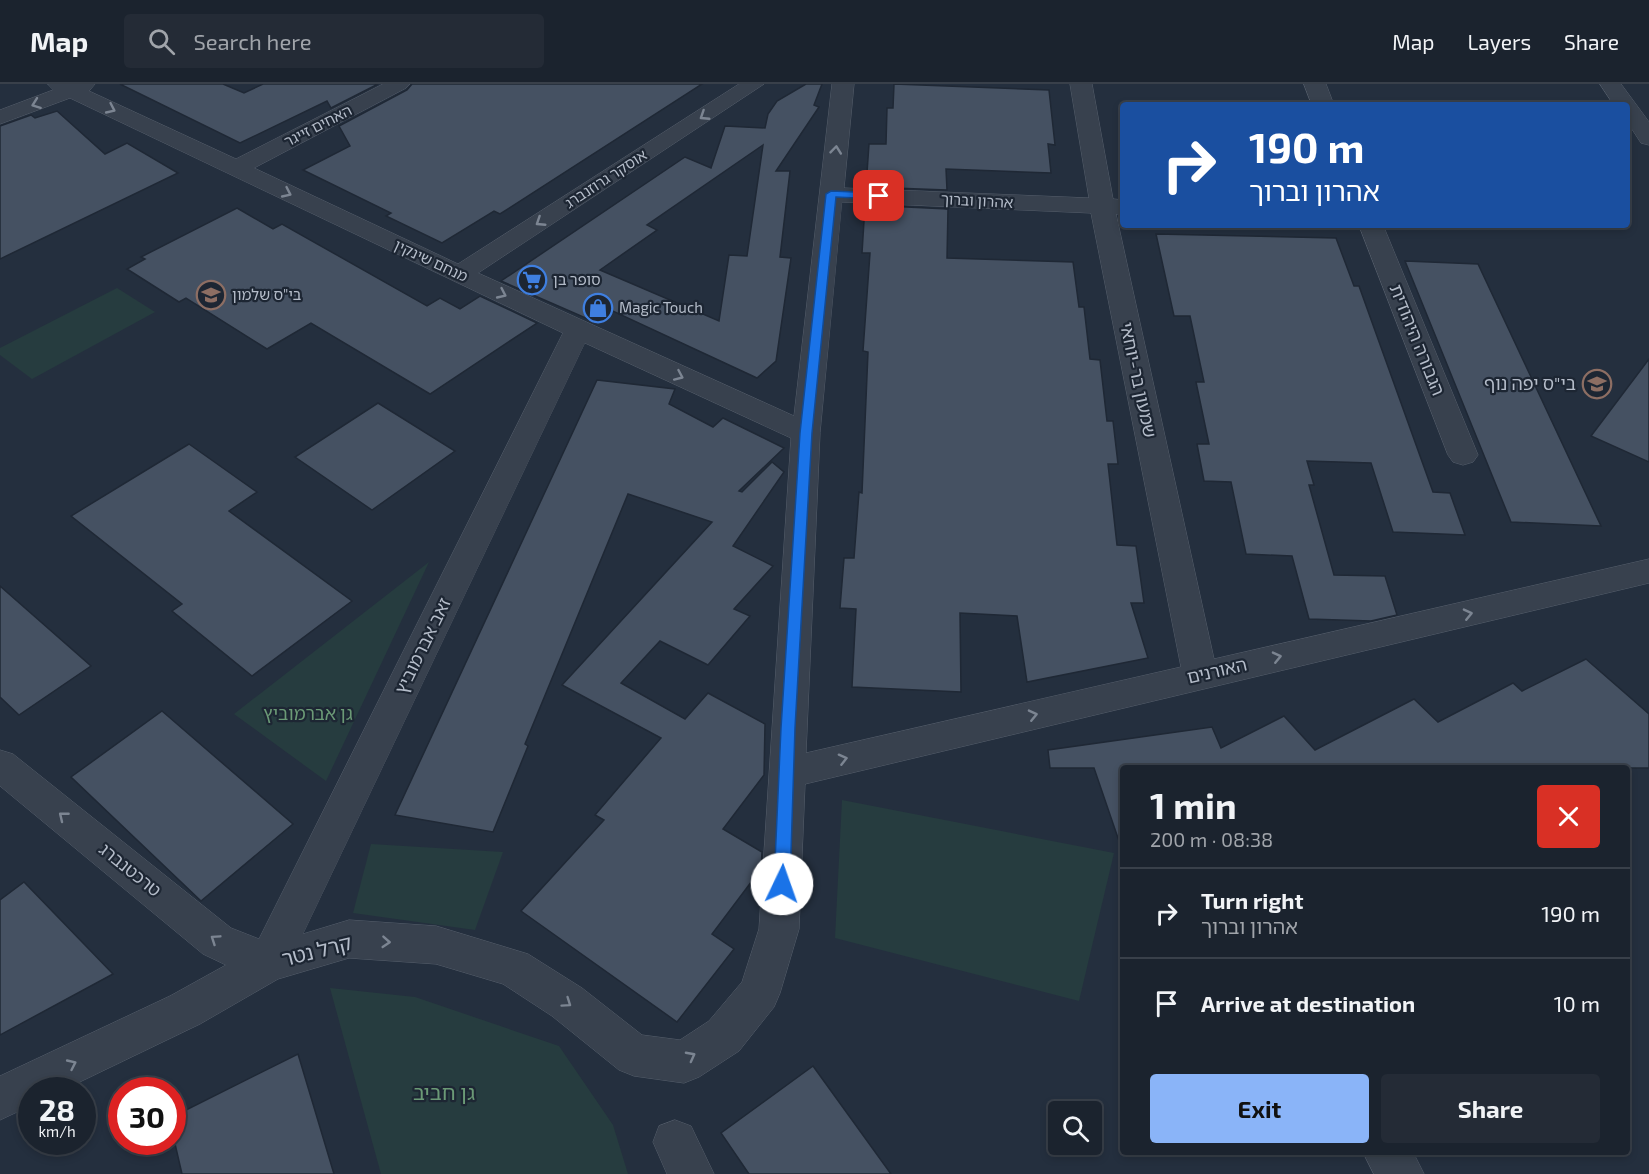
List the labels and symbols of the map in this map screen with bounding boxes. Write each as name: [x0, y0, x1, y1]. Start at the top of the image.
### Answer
one-way arrow: [31, 96, 42, 109]
street label: האחים זייגר: [281, 100, 354, 150]
one-way arrow: [105, 102, 116, 114]
one-way arrow: [699, 108, 710, 119]
street label: אוסקר גרוזנברג: [561, 145, 650, 211]
one-way arrow: [829, 145, 842, 154]
pin: [853, 170, 904, 221]
one-way arrow: [281, 185, 292, 197]
street label: אהרון וברוך: [940, 189, 1014, 211]
one-way arrow: [536, 214, 546, 226]
street label: מנחם שינקין: [392, 235, 471, 285]
supermarket icon: סופר בן: [516, 264, 548, 296]
place label: סופר בן: [553, 270, 601, 288]
school or university icon: בי"ס שלמון: [195, 279, 227, 311]
street label: הגבורה היהודית: [1386, 281, 1450, 399]
place label: בי"ס שלמון: [232, 285, 302, 303]
one-way arrow: [495, 286, 506, 298]
shop icon: Magic Touch: [582, 292, 614, 324]
place label: Magic Touch: [619, 298, 703, 316]
street label: שמעון בר-יוחאי: [1116, 320, 1162, 439]
one-way arrow: [672, 368, 683, 380]
school or university icon: בי"ס יפה נוף: [1581, 368, 1613, 400]
place label: בי"ס יפה נוף: [1484, 372, 1576, 394]
street label: זאב אברמוביץ: [389, 594, 455, 697]
one-way arrow: [1462, 609, 1472, 622]
street label: האורנים: [1185, 652, 1249, 688]
one-way arrow: [1272, 652, 1282, 665]
park label: גן אברמוביץ: [263, 702, 353, 724]
one-way arrow: [1027, 709, 1037, 722]
one-way arrow: [838, 754, 848, 767]
one-way arrow: [59, 813, 70, 824]
street label: טרכטנברג: [95, 838, 166, 901]
position arrow: [750, 852, 814, 916]
street label: קרל נטר: [279, 929, 354, 970]
one-way arrow: [211, 935, 222, 946]
one-way arrow: [381, 935, 390, 948]
one-way arrow: [561, 996, 572, 1007]
one-way arrow: [685, 1052, 696, 1064]
one-way arrow: [65, 1059, 76, 1071]
speed limit sign: 30: [108, 1077, 186, 1155]
park label: גן חביב: [413, 1079, 475, 1104]

